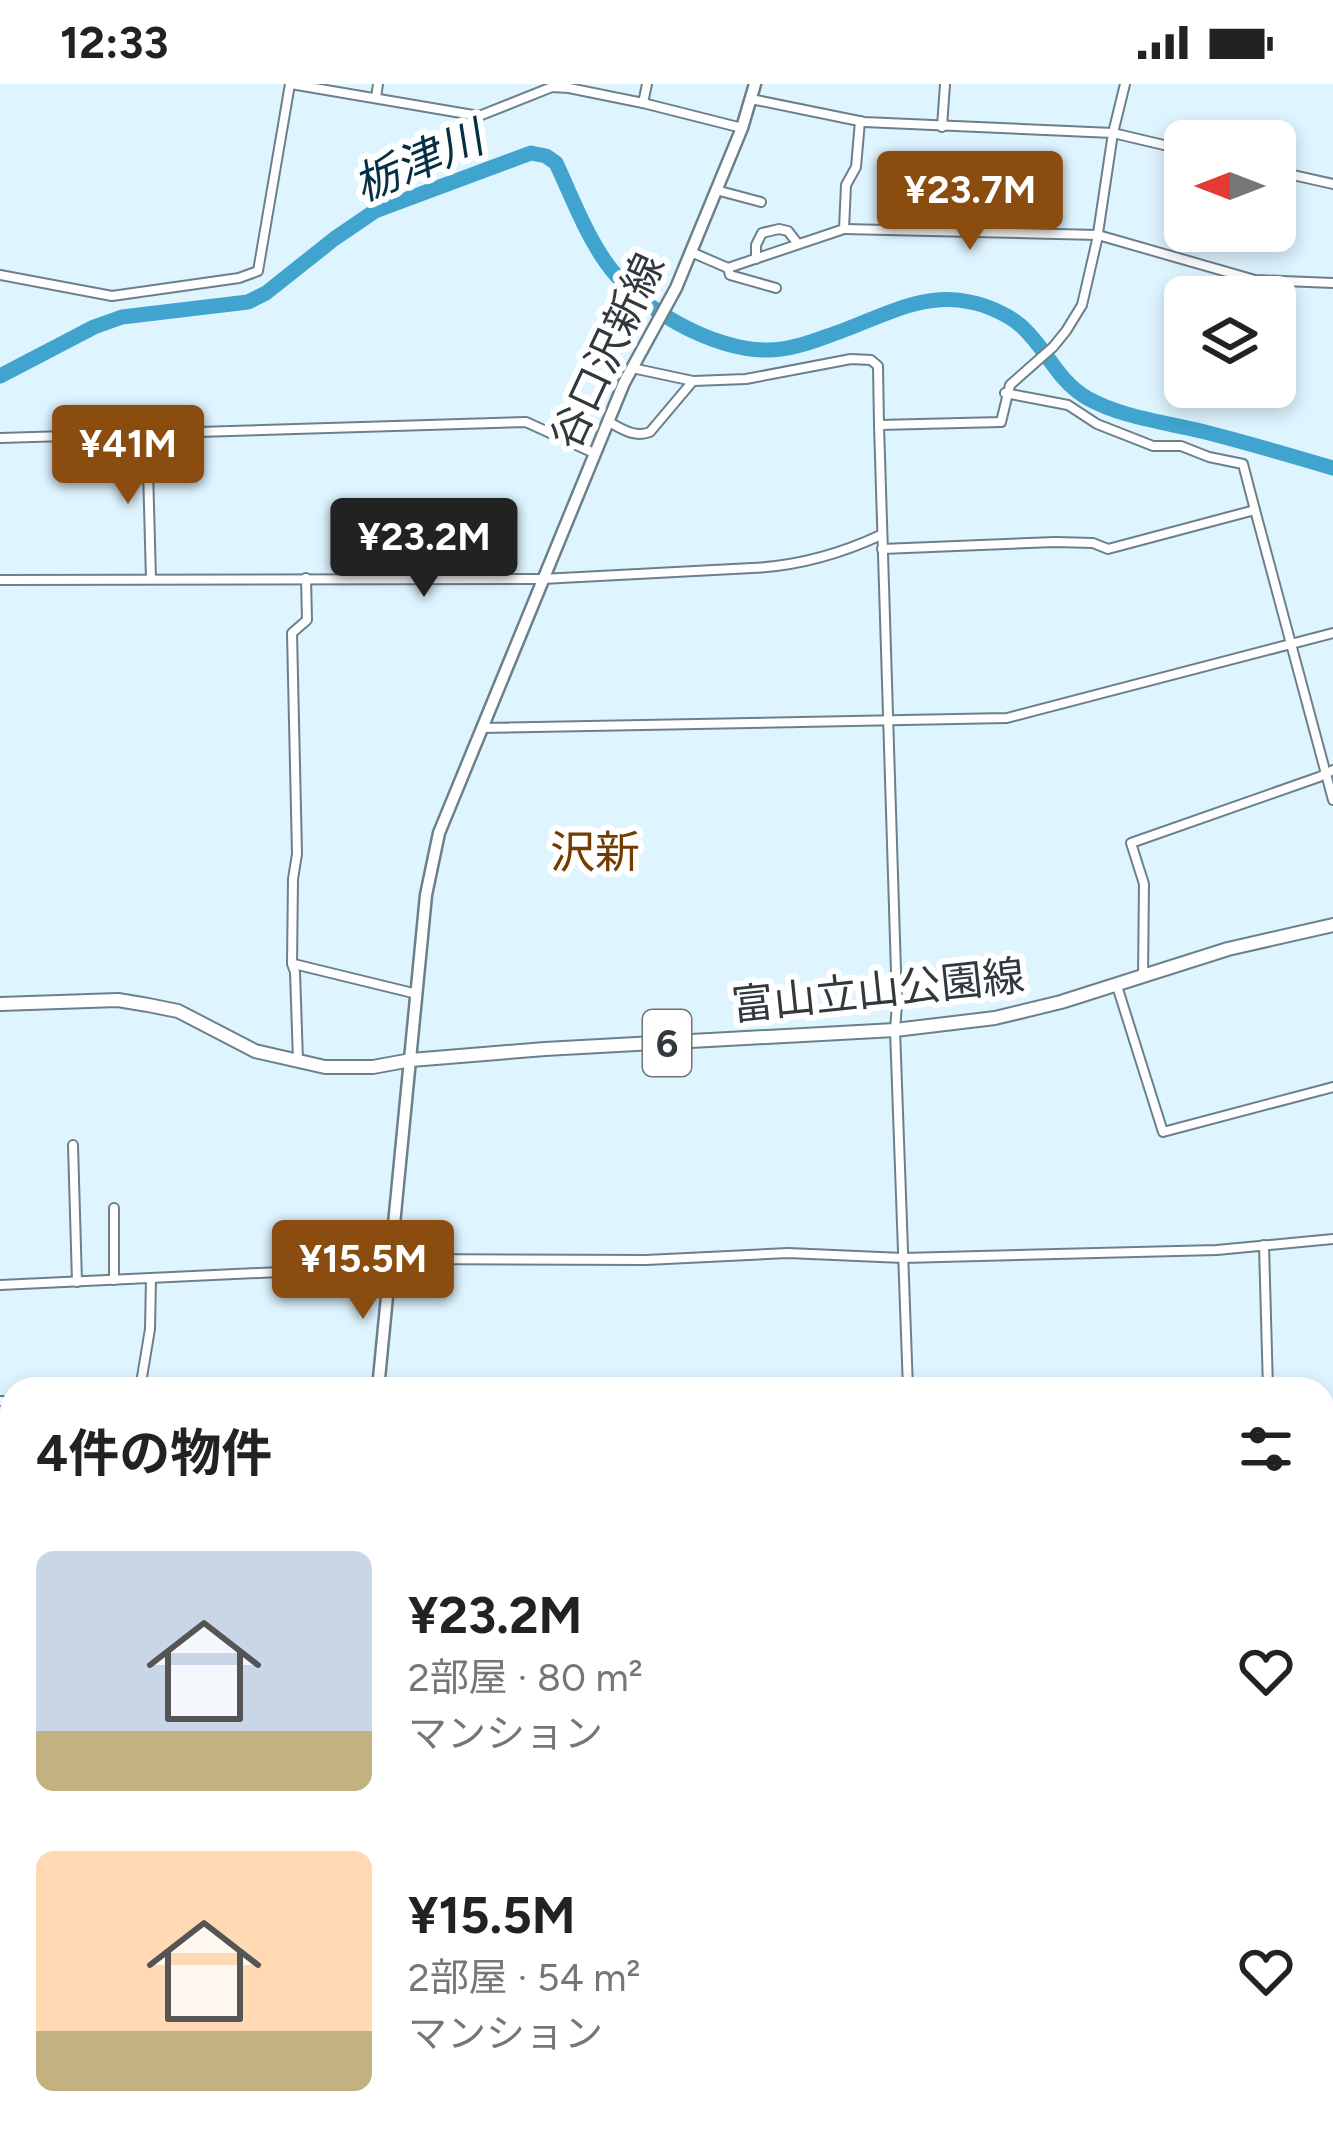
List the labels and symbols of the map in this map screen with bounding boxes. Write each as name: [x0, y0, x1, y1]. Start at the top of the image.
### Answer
water label: 栃津川: [345, 108, 494, 212]
north arrow: [1164, 120, 1296, 252]
pin: ¥23.7M: [872, 151, 1068, 253]
street label: 谷口沢新線: [540, 245, 675, 457]
pin: ¥41M: [57, 405, 199, 507]
pin: ¥23.2M: [326, 498, 522, 600]
district label: 沢新: [550, 825, 640, 879]
street label: 富山立山公園線: [729, 950, 1027, 1031]
road number: 6: [643, 1010, 691, 1076]
pin: ¥15.5M: [265, 1220, 461, 1322]

